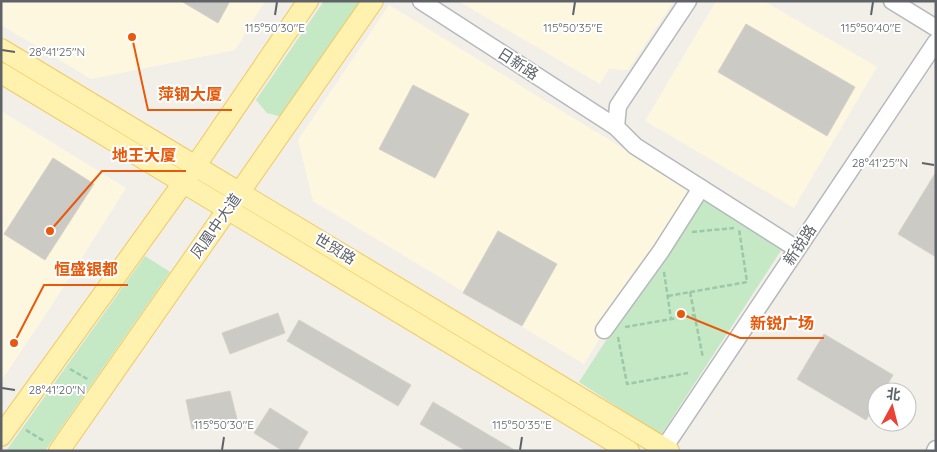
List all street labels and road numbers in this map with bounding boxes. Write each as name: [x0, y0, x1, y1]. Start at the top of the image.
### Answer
street label: 日新路: [494, 43, 542, 84]
street label: 凤凰中大道: [186, 190, 245, 262]
street label: 新锐路: [779, 221, 820, 269]
street label: 世贸路: [311, 229, 359, 268]

